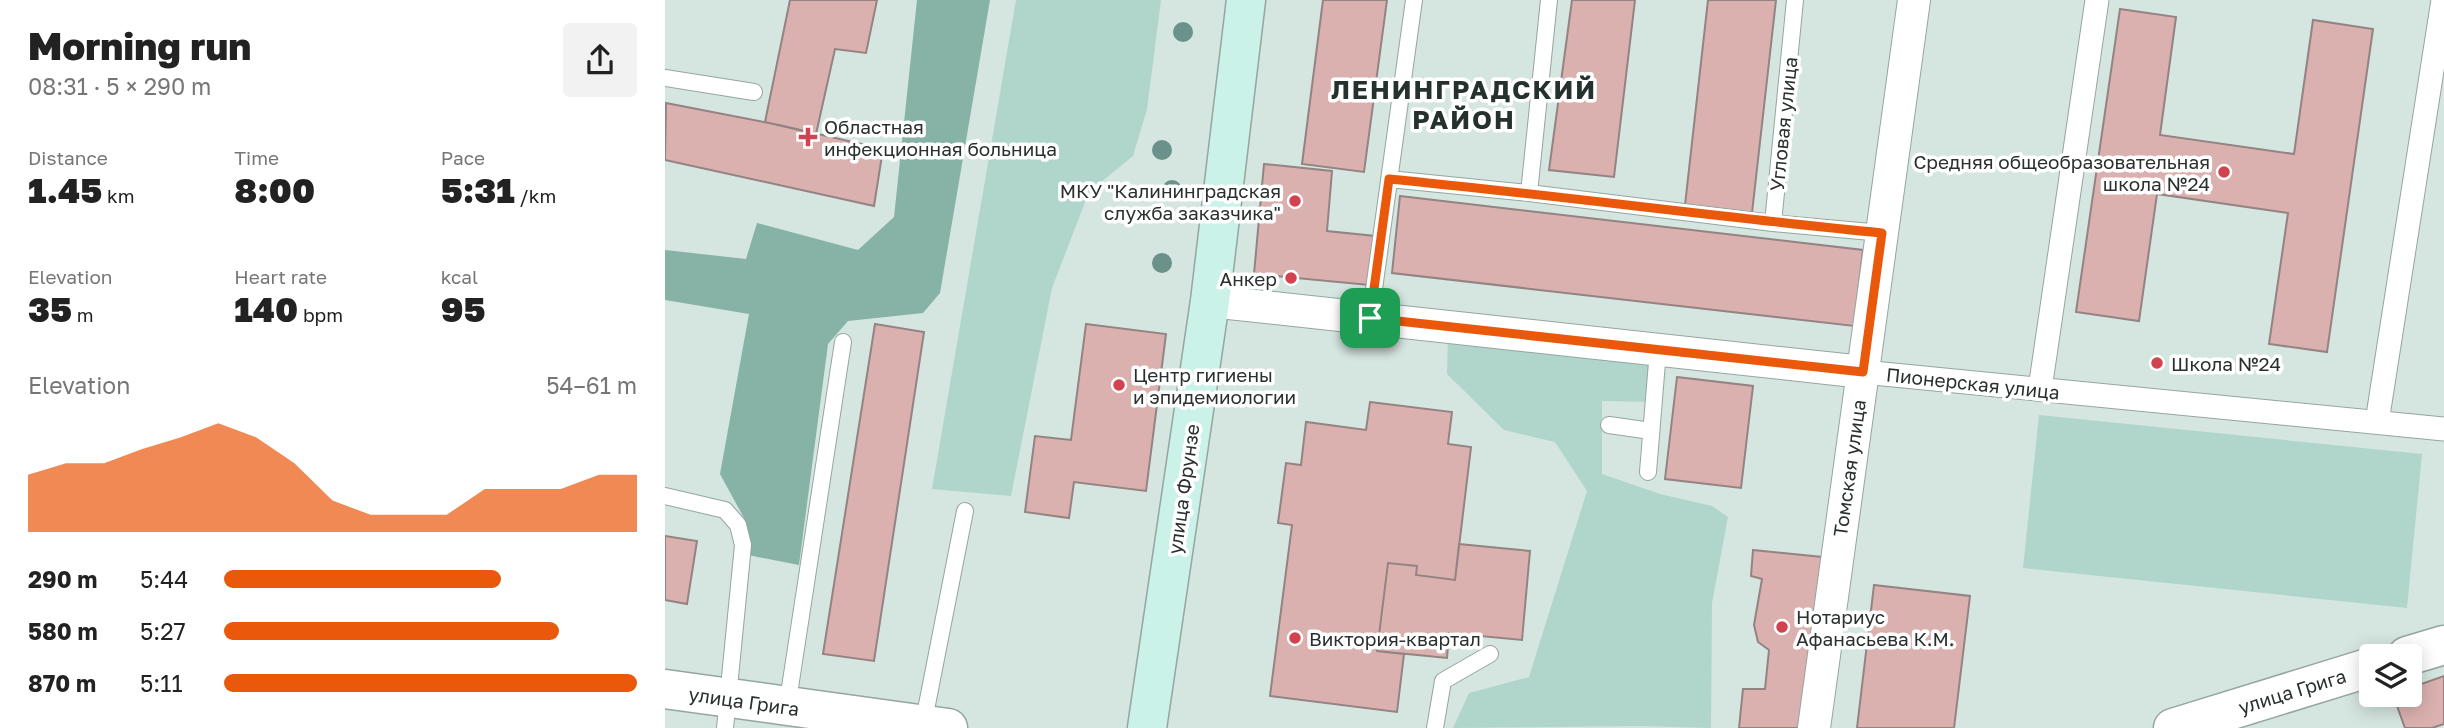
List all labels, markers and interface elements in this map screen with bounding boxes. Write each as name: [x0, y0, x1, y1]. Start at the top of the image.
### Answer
text: Morning run: [28, 23, 251, 68]
button: share: [563, 23, 637, 97]
street label: Угловая улица: [1764, 56, 1802, 192]
text: 08:31 · 5 × 290 m: [28, 72, 211, 100]
district label: ЛЕНИНГРАДСКИЙ РАЙОН: [1331, 74, 1597, 135]
place label: Областная инфекционная больница: [824, 115, 1057, 160]
marker: Областная инфекционная больница: [798, 127, 818, 147]
text: Distance: [28, 146, 108, 169]
text: Time: [234, 146, 279, 169]
text: Pace: [441, 146, 485, 169]
place label: Средняя общеобразовательная школа №24: [1913, 150, 2210, 195]
marker: Средняя общеобразовательная школа №24: [2216, 164, 2232, 180]
text: 1.45: [28, 169, 102, 211]
text: 8:00: [234, 169, 315, 211]
text: 5:31: [441, 169, 515, 211]
place label: МКУ "Калининградская служба заказчика": [1060, 179, 1281, 224]
text: km: [102, 184, 135, 207]
text: /km: [515, 184, 556, 207]
marker: МКУ "Калининградская служба заказчика": [1287, 193, 1303, 209]
text: Elevation: [28, 265, 113, 288]
text: Heart rate: [234, 265, 327, 288]
text: kcal: [441, 265, 478, 288]
place label: Анкер: [1219, 267, 1277, 290]
marker: Анкер: [1283, 270, 1299, 286]
text: 35: [28, 288, 72, 330]
text: 140: [234, 288, 298, 330]
text: 95: [441, 288, 485, 330]
pin: [1340, 288, 1400, 348]
icon: arrive: [1351, 299, 1389, 337]
text: m: [72, 303, 94, 326]
text: bpm: [298, 303, 343, 326]
place label: Школа №24: [2171, 352, 2281, 375]
marker: Школа №24: [2149, 355, 2165, 371]
street label: Пионерская улица: [1885, 362, 2061, 404]
place label: Центр гигиены и эпидемиологии: [1133, 363, 1296, 408]
text: Elevation: [28, 371, 130, 399]
text: 54–61 m: [546, 371, 637, 399]
marker: Центр гигиены и эпидемиологии: [1111, 377, 1127, 393]
street label: Томская улица: [1828, 398, 1870, 538]
street label: улица Фрунзе: [1162, 422, 1204, 556]
text: 290 m: [28, 565, 97, 593]
text: 5:44: [140, 565, 188, 593]
place label: Нотариус Афанасьева К.М.: [1796, 605, 1954, 650]
text: 580 m: [28, 617, 98, 645]
text: 5:27: [140, 617, 186, 645]
marker: Нотариус Афанасьева К.М.: [1774, 619, 1790, 635]
place label: Виктория-квартал: [1309, 627, 1481, 650]
marker: Виктория-квартал: [1287, 630, 1303, 646]
map controls: [2359, 644, 2422, 707]
button: layers: [2359, 644, 2422, 707]
street label: улица Грига: [2235, 664, 2349, 718]
text: 870 m: [28, 669, 96, 697]
text: 5:11: [140, 669, 183, 697]
street label: улица Грига: [687, 682, 801, 720]

